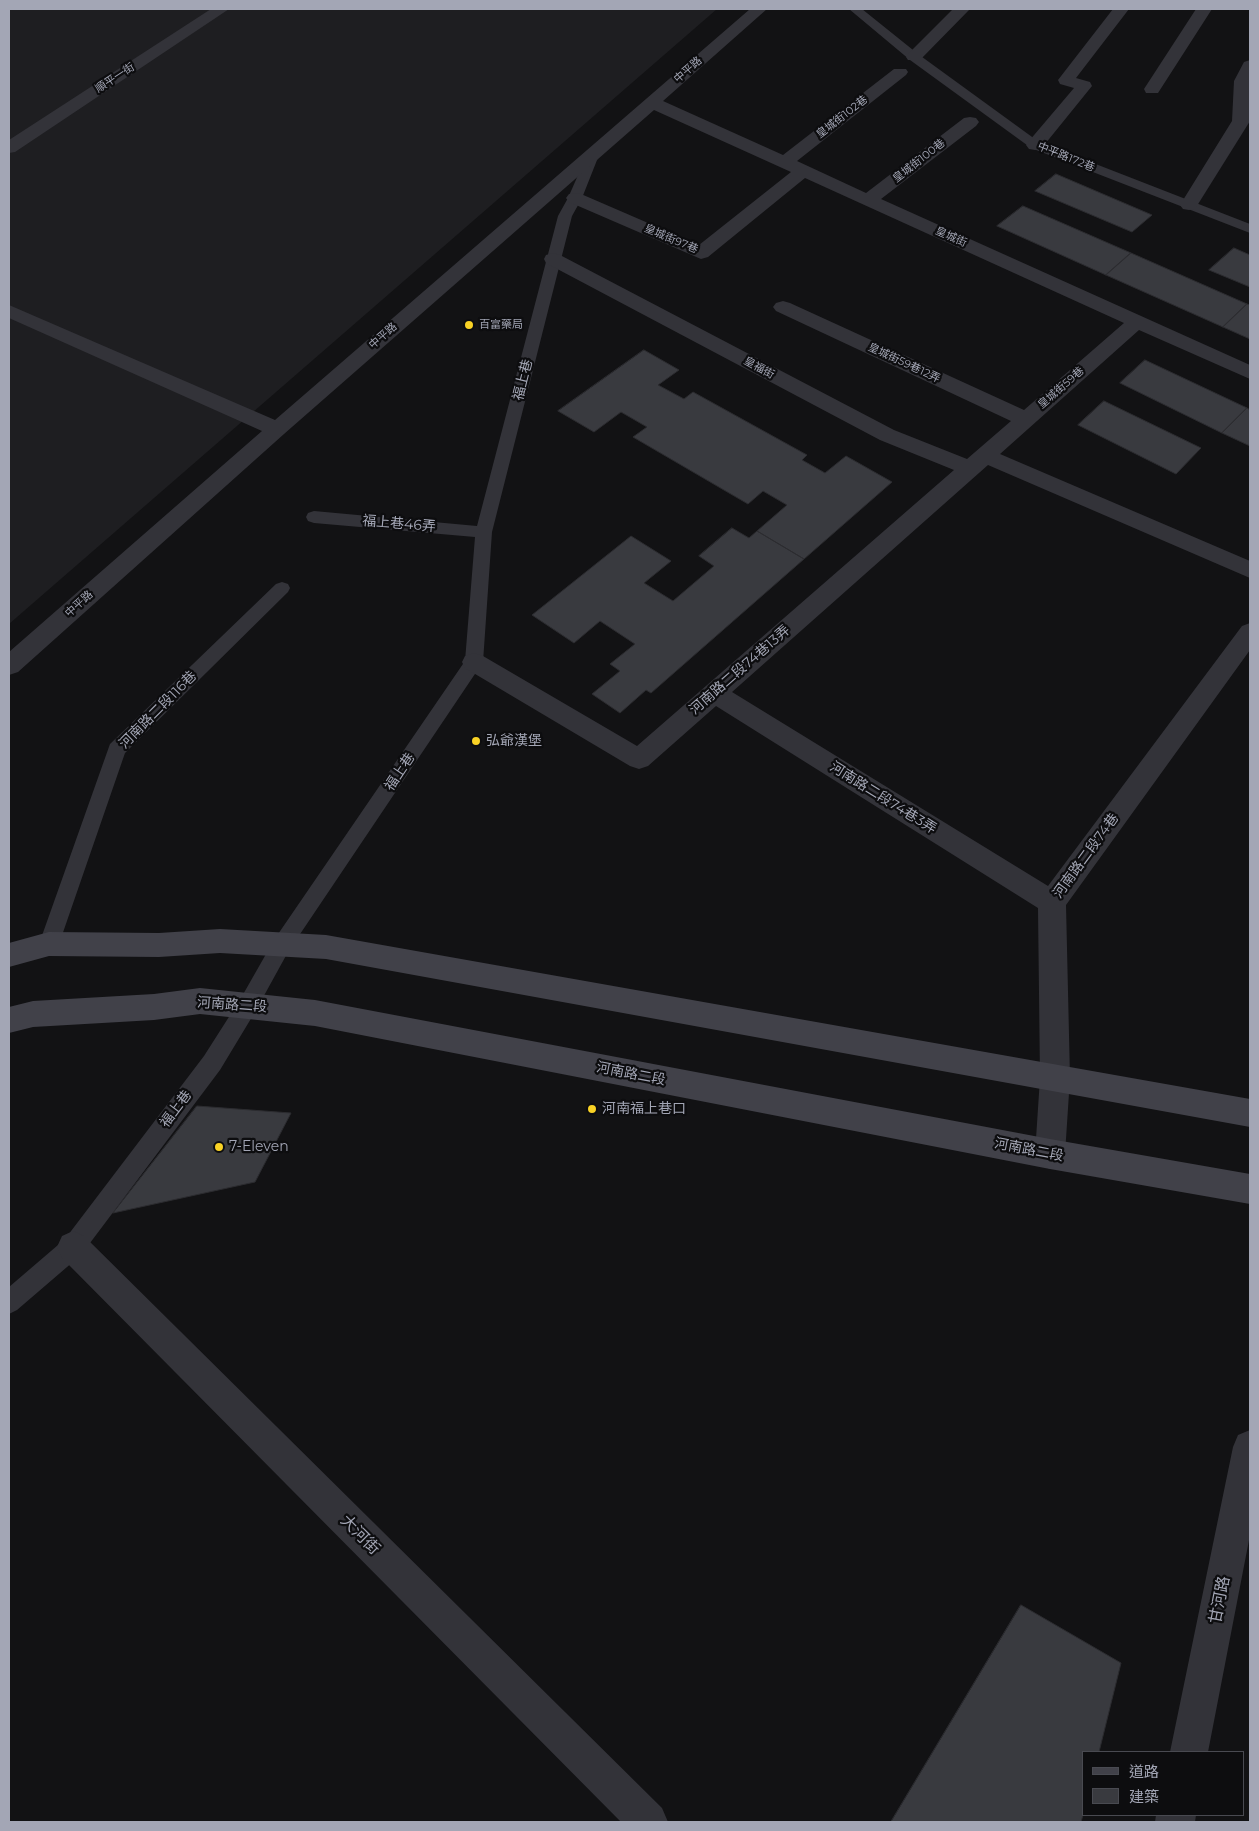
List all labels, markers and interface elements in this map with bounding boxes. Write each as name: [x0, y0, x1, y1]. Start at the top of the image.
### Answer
street label: 中平路: [671, 54, 705, 86]
street label: 順平一街: [93, 60, 137, 96]
street label: 皇城街102巷: [814, 93, 870, 141]
street label: 皇城街100巷: [890, 137, 948, 185]
street label: 中平路172巷: [1035, 140, 1097, 174]
street label: 皇城街97巷: [642, 222, 700, 256]
street label: 皇城街: [933, 224, 969, 250]
place label: 百富藥局: [479, 318, 523, 332]
marker: 百富藥局: [463, 319, 475, 331]
street label: 中平路: [366, 320, 400, 352]
street label: 皇城街59巷12弄: [866, 341, 942, 385]
street label: 皇福街: [741, 354, 777, 382]
street label: 福上巷: [510, 358, 536, 402]
street label: 皇城街59巷: [1035, 364, 1087, 412]
street label: 福上巷46弄: [362, 512, 436, 536]
street label: 中平路: [62, 588, 96, 620]
street label: 河南路二段74巷13弄: [686, 622, 794, 718]
street label: 河南路二段116巷: [116, 668, 200, 752]
place label: 弘爺漢堡: [486, 733, 542, 749]
marker: 弘爺漢堡: [470, 735, 482, 747]
street label: 福上巷: [381, 750, 419, 794]
street label: 河南路二段74巷3弄: [827, 758, 939, 838]
street label: 河南路二段74巷: [1050, 810, 1122, 902]
street label: 河南路二段: [196, 994, 268, 1016]
street label: 河南路二段: [595, 1059, 667, 1089]
street label: 福上巷: [157, 1087, 195, 1131]
place label: 河南福上巷口: [602, 1101, 686, 1117]
marker: 河南福上巷口: [586, 1103, 598, 1115]
street label: 河南路二段: [993, 1135, 1065, 1165]
place label: 7-Eleven: [229, 1139, 289, 1155]
marker: 7-Eleven: [213, 1141, 225, 1153]
street label: 大河街: [336, 1511, 384, 1559]
street label: 甘河路: [1206, 1575, 1234, 1625]
legend: [1082, 1751, 1244, 1816]
text: 道路: [1129, 1762, 1159, 1781]
text: 建築: [1129, 1787, 1159, 1806]

